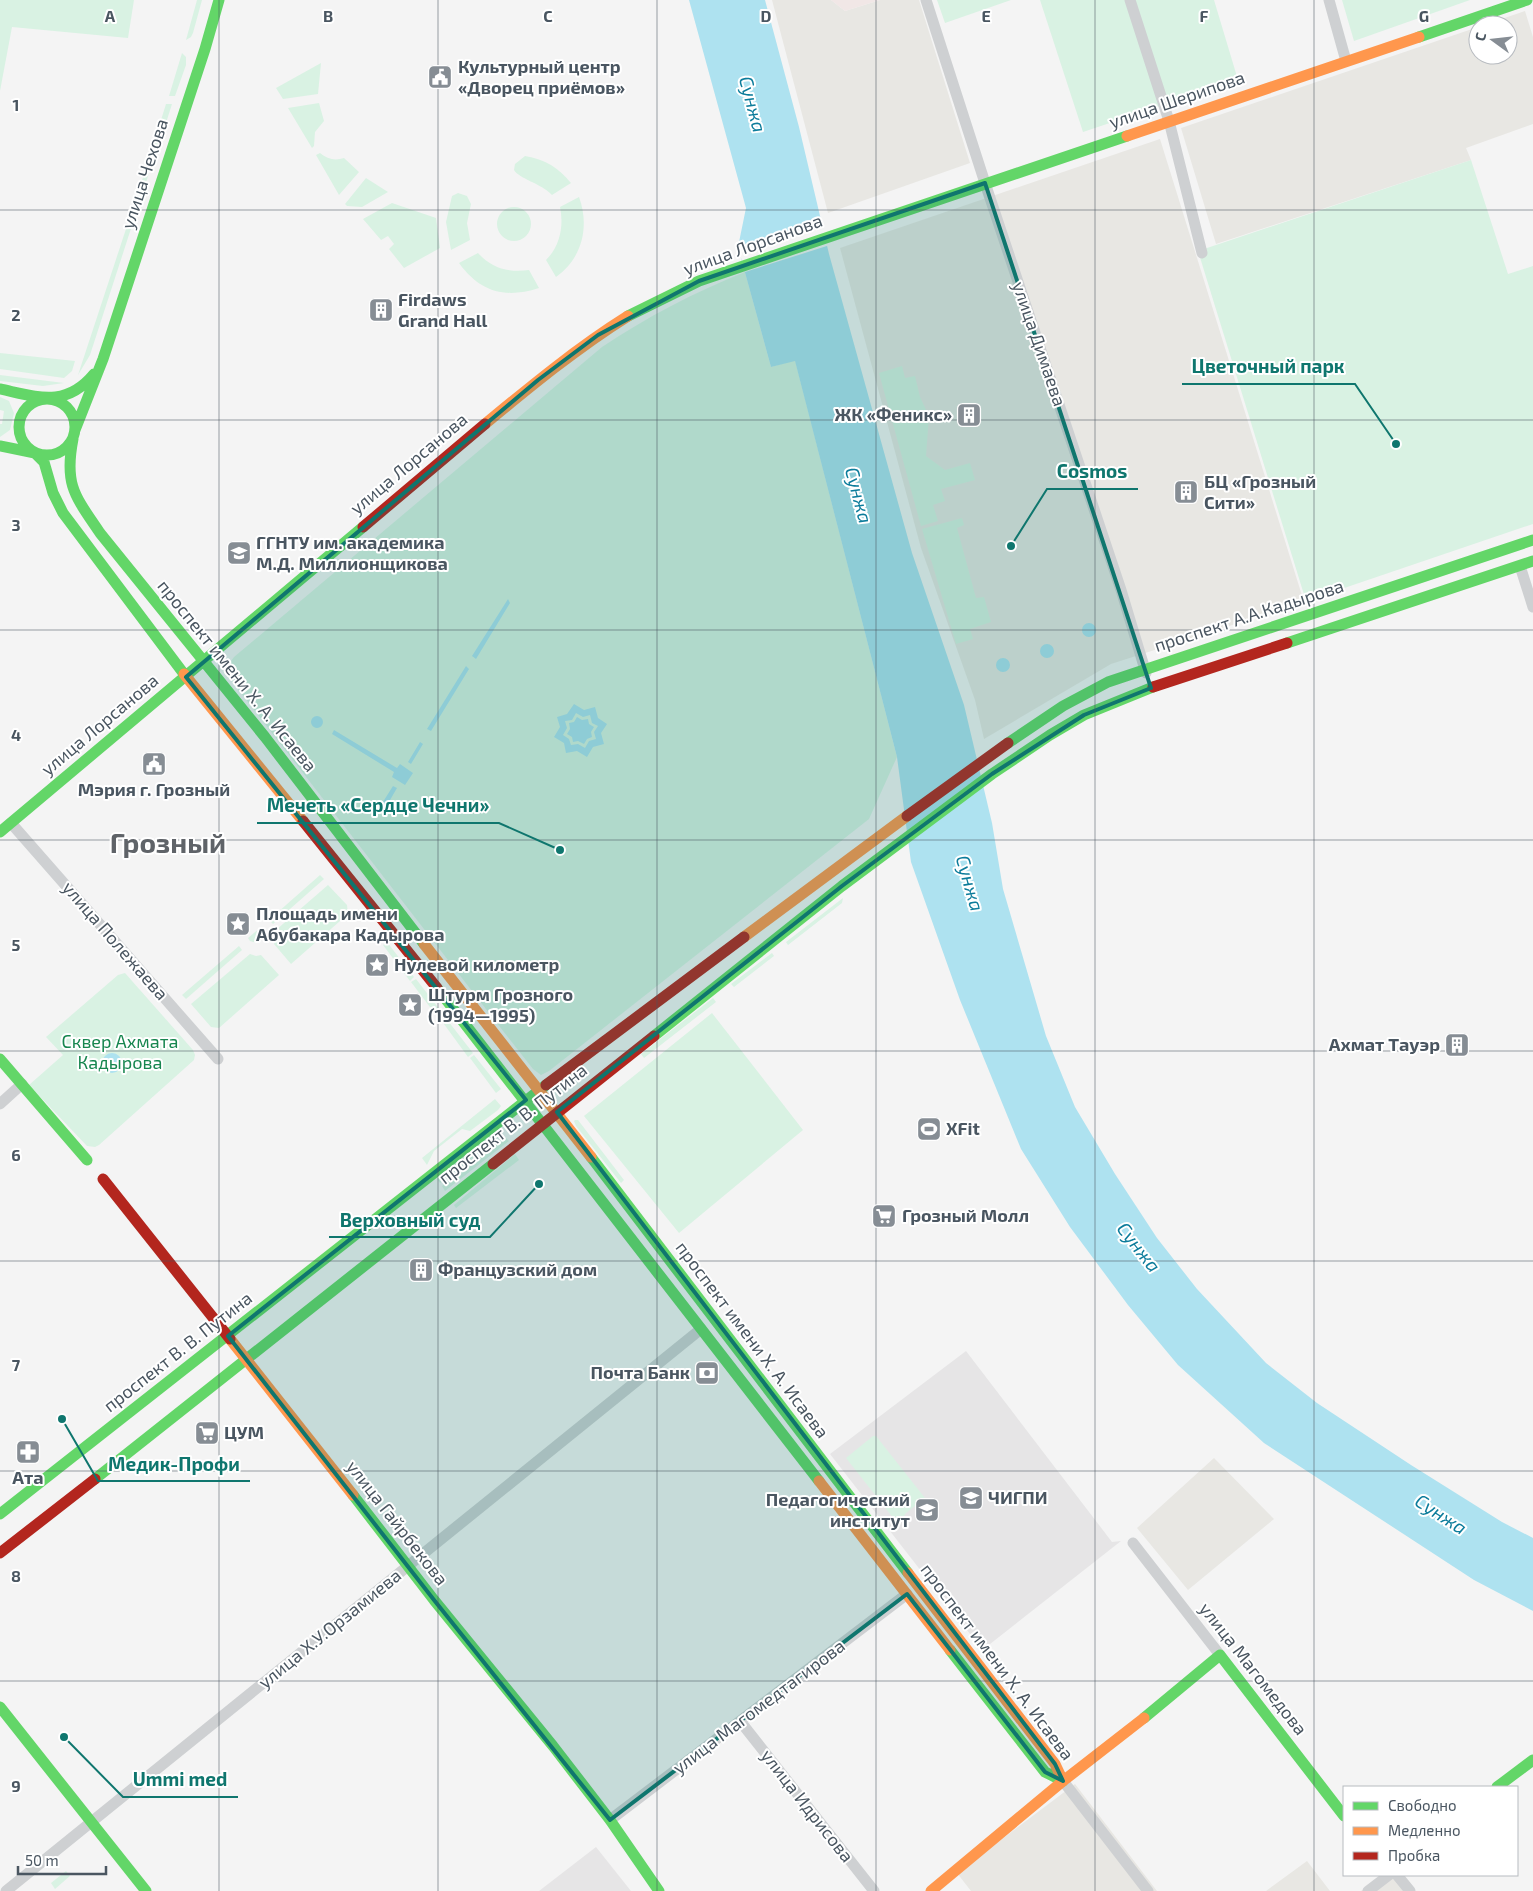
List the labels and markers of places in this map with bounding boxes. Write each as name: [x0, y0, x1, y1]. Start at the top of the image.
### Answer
place label: Культурный центр «Дворец приёмов»: [458, 55, 625, 98]
public building icon: Культурный центр «Дворец приёмов»: [427, 64, 453, 90]
place label: Firdaws Grand Hall: [398, 288, 488, 331]
building icon: Firdaws Grand Hall: [368, 297, 394, 323]
callout: Цветочный парк: [1182, 350, 1355, 384]
building icon: ЖК «Феникс»: [956, 402, 982, 428]
place label: ЖК «Феникс»: [834, 403, 952, 425]
callout: Cosmos: [1047, 455, 1138, 489]
place label: БЦ «Грозный Сити»: [1204, 470, 1316, 513]
building icon: БЦ «Грозный Сити»: [1173, 479, 1199, 505]
place label: ГГНТУ им. академика М.Д. Миллионщикова: [256, 531, 448, 574]
school or university icon: ГГНТУ им. академика М.Д. Миллионщикова: [226, 540, 252, 566]
public building icon: Мэрия г. Грозный: [141, 751, 167, 777]
place label: Мэрия г. Грозный: [78, 778, 230, 800]
callout: Мечеть «Сердце Чечни»: [257, 789, 499, 823]
place label: Площадь имени Абубакара Кадырова: [256, 902, 444, 945]
place icon: Площадь имени Абубакара Кадырова: [225, 911, 251, 937]
place icon: Нулевой километр: [364, 952, 390, 978]
place label: Нулевой километр: [394, 953, 560, 975]
place label: Штурм Грозного (1994—1995): [428, 983, 573, 1026]
place icon: Штурм Грозного (1994—1995): [397, 992, 423, 1018]
building icon: Ахмат Тауэр: [1444, 1032, 1470, 1058]
place label: Ахмат Тауэр: [1329, 1033, 1440, 1055]
sports icon: XFit: [916, 1116, 942, 1142]
place label: XFit: [946, 1117, 981, 1139]
callout: Верховный суд: [329, 1203, 490, 1237]
supermarket icon: Грозный Молл: [871, 1203, 897, 1229]
place label: Грозный Молл: [902, 1204, 1029, 1226]
building icon: Французский дом: [408, 1257, 434, 1283]
place label: Французский дом: [438, 1258, 597, 1280]
bank icon: Почта Банк: [694, 1360, 720, 1386]
place label: Почта Банк: [591, 1361, 690, 1383]
supermarket icon: ЦУМ: [194, 1420, 220, 1446]
place label: ЦУМ: [224, 1421, 264, 1443]
pharmacy icon: Ата: [15, 1439, 41, 1465]
callout: Медик-Профи: [98, 1447, 250, 1481]
place label: Ата: [12, 1466, 44, 1488]
school or university icon: ЧИГПИ: [958, 1485, 984, 1511]
place label: ЧИГПИ: [988, 1486, 1048, 1508]
place label: Педагогический институт: [766, 1488, 910, 1531]
school or university icon: Педагогический институт: [914, 1497, 940, 1523]
callout: Ummi med: [123, 1763, 238, 1797]

